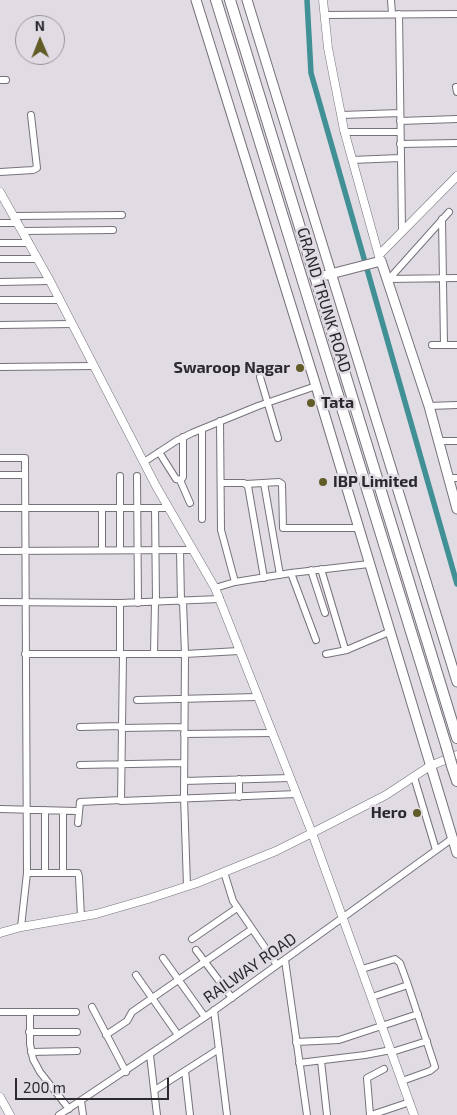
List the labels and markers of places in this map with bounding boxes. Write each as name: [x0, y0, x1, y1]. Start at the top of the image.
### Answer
place label: Swaroop Nagar: [174, 358, 290, 378]
marker: Swaroop Nagar: [294, 362, 306, 374]
place label: Tata: [321, 393, 354, 413]
marker: Tata: [305, 397, 317, 409]
place label: IBP Limited: [333, 472, 418, 492]
marker: IBP Limited: [317, 476, 329, 488]
place label: Hero: [371, 803, 407, 823]
marker: Hero: [411, 807, 423, 819]

